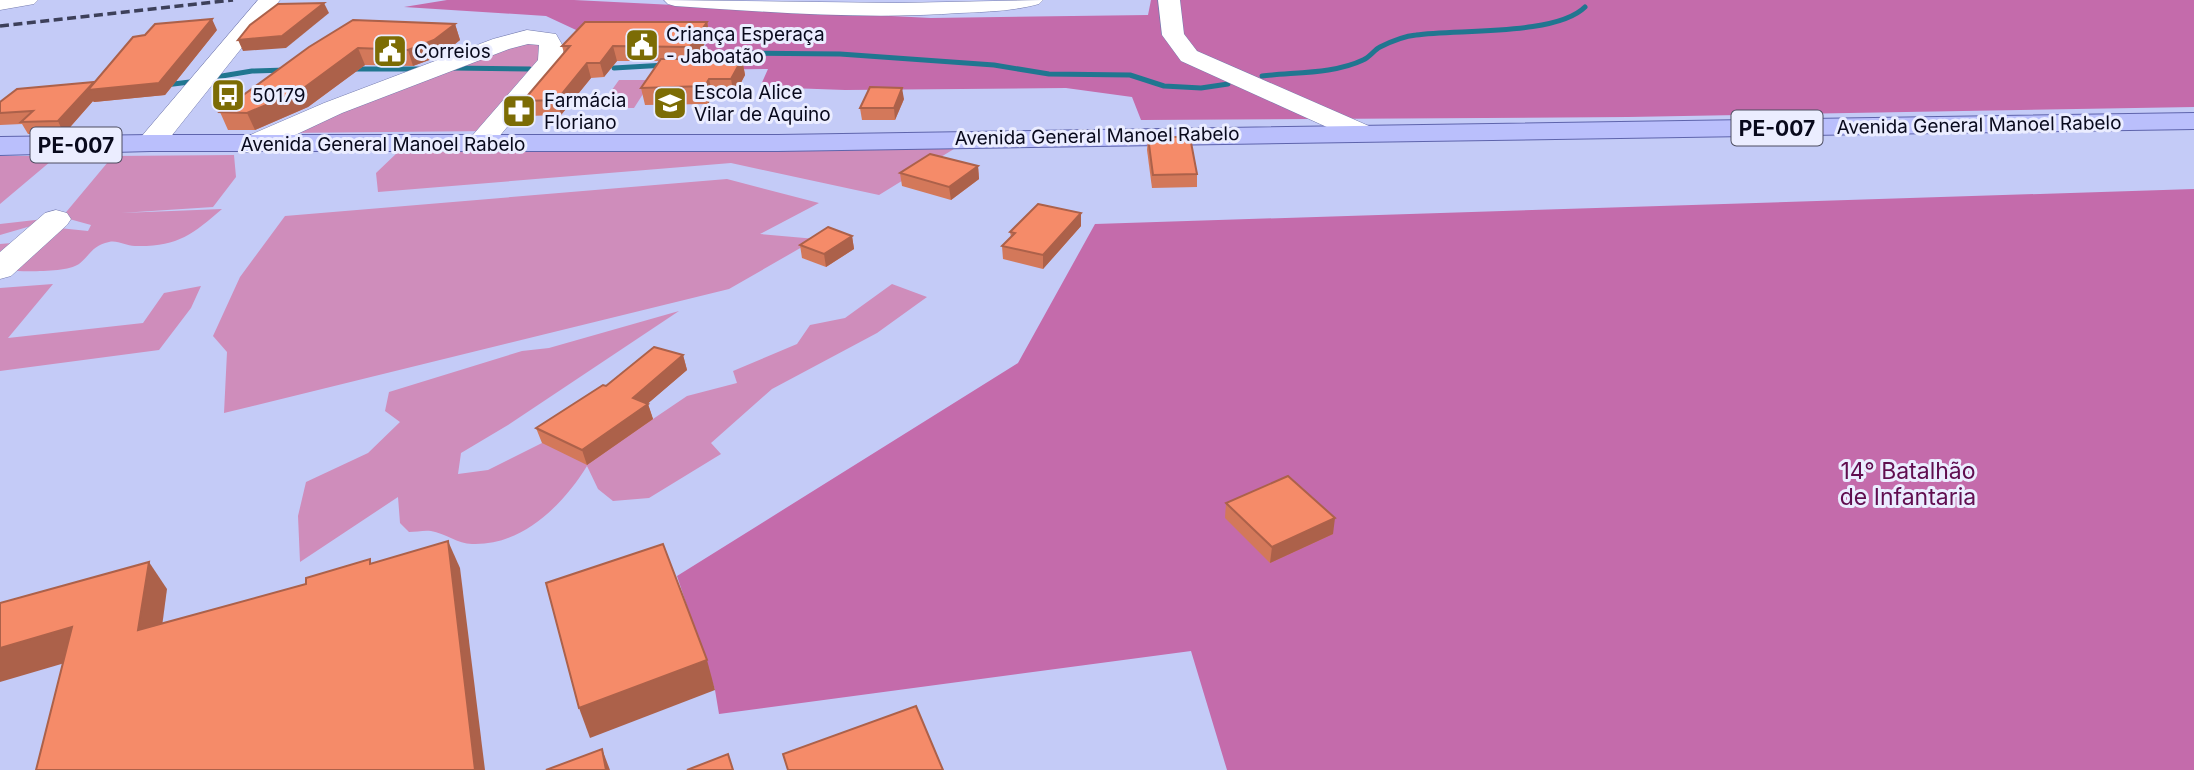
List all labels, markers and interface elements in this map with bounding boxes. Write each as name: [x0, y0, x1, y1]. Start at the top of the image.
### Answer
place label: Criança Esperaça - Jaboatão: [666, 23, 825, 68]
public building icon: Criança Esperaça - Jaboatão: [623, 26, 661, 64]
public building icon: Correios: [371, 32, 409, 70]
place label: Correios: [414, 40, 491, 63]
bus stop icon: 50179: [209, 76, 247, 114]
place label: Escola Alice Vilar de Aquino: [694, 81, 831, 126]
place label: 50179: [252, 84, 306, 107]
school or university icon: Escola Alice Vilar de Aquino: [651, 84, 689, 122]
place label: Farmácia Floriano: [544, 89, 626, 134]
pharmacy icon: Farmácia Floriano: [500, 92, 538, 130]
road number: PE-007: [1732, 110, 1823, 146]
street label: Avenida General Manoel Rabelo: [1836, 111, 2122, 139]
street label: Avenida General Manoel Rabelo: [954, 122, 1240, 150]
road number: PE-007: [31, 128, 122, 162]
street label: Avenida General Manoel Rabelo: [241, 133, 525, 156]
park label: 14° Batalhão de Infantaria: [1840, 457, 1976, 511]

